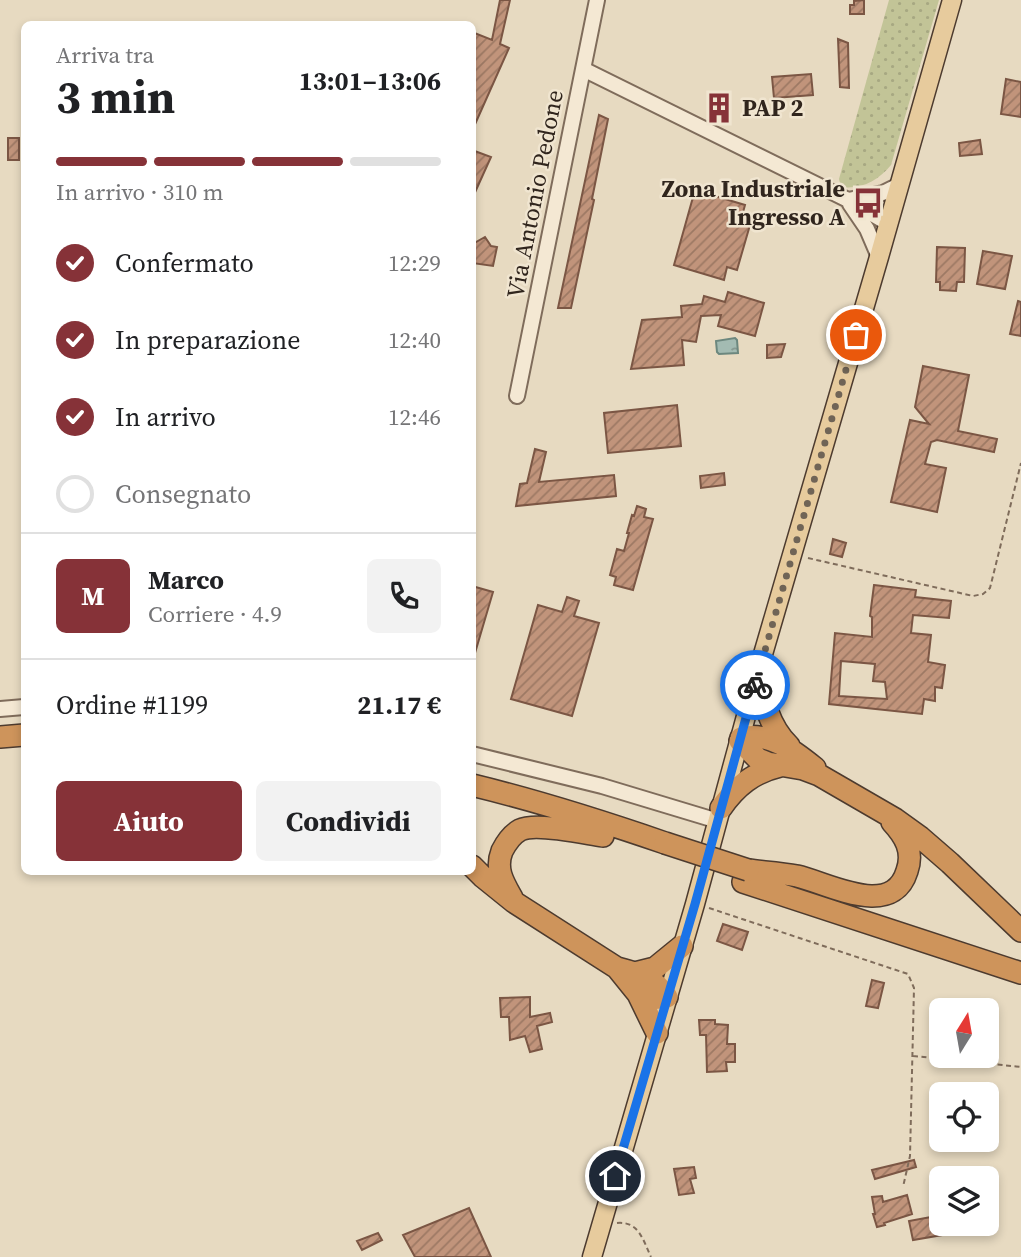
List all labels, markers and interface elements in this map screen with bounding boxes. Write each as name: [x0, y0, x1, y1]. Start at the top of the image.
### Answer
text: Arriva tra: [56, 39, 154, 71]
text: 13:01–13:06: [299, 63, 441, 99]
text: 3 min: [56, 65, 175, 128]
street label: Via Antonio Pedone: [498, 87, 571, 301]
building icon: PAP 2: [702, 91, 736, 125]
place label: PAP 2: [742, 91, 804, 124]
place label: Zona Industriale Ingresso A: [661, 172, 845, 233]
text: In arrivo · 310 m: [56, 176, 223, 208]
bus stop icon: Zona Industriale Ingresso A: [851, 186, 885, 220]
icon: check: [56, 244, 94, 282]
text: Confermato: [115, 245, 254, 281]
text: 12:29: [388, 247, 441, 279]
pin: [826, 305, 886, 365]
icon: bag: [837, 316, 875, 354]
icon: check: [56, 321, 94, 359]
text: In preparazione: [115, 322, 300, 358]
text: 12:40: [388, 324, 441, 356]
icon: check: [56, 398, 94, 436]
text: In arrivo: [115, 399, 216, 435]
text: 12:46: [388, 401, 441, 433]
text: Consegnato: [115, 476, 251, 512]
button: phone: [367, 559, 441, 633]
text: Marco: [148, 562, 224, 598]
text: M: [81, 578, 105, 614]
text: Corriere · 4.9: [148, 598, 282, 630]
courier: [720, 650, 790, 720]
icon: bike: [736, 666, 774, 704]
text: Ordine #1199: [56, 687, 208, 723]
text: 21.17 €: [357, 687, 441, 723]
button: Aiuto: [56, 781, 242, 861]
button: Condividi: [256, 781, 441, 861]
north arrow: [929, 998, 999, 1068]
map controls: [929, 998, 999, 1236]
button: locate: [929, 1082, 999, 1152]
pin: [585, 1146, 645, 1206]
icon: home: [596, 1157, 634, 1195]
button: layers: [929, 1166, 999, 1236]

